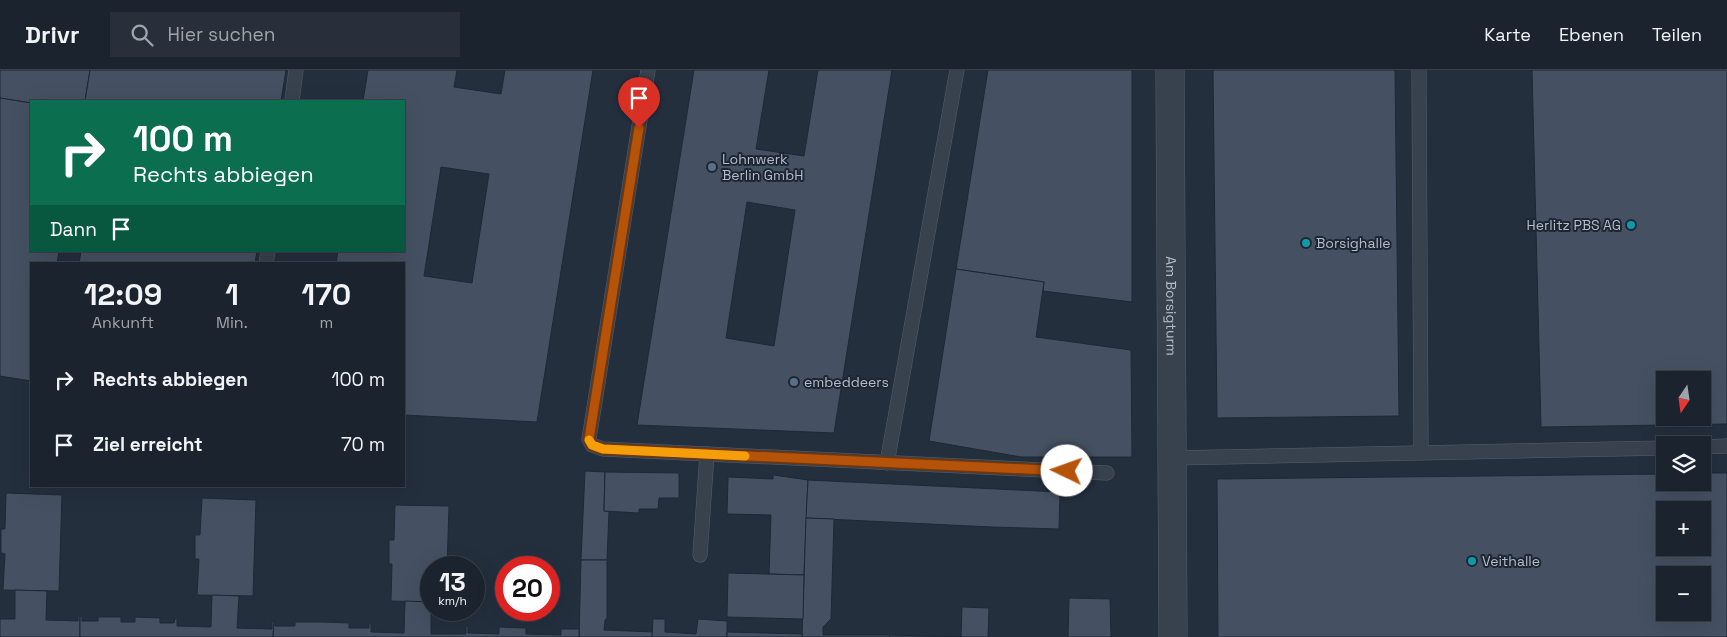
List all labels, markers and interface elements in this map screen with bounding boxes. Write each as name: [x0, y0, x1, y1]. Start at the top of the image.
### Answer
search box: [110, 12, 460, 57]
text: Drivr: [25, 19, 80, 50]
icon: search: [128, 21, 156, 49]
text: Hier suchen: [168, 22, 276, 47]
text: Karte: [1484, 23, 1531, 46]
text: Ebenen: [1559, 23, 1624, 46]
text: Teilen: [1652, 23, 1702, 46]
pin: [618, 77, 660, 128]
icon: arrive: [625, 84, 653, 112]
text: 100 m: [133, 117, 233, 161]
icon: right: [50, 120, 115, 185]
place label: Lohnwerk Berlin GmbH: [722, 150, 803, 184]
text: Rechts abbiegen: [133, 160, 314, 188]
marker: Lohnwerk Berlin GmbH: [706, 161, 718, 173]
icon: arrive: [107, 215, 135, 243]
place label: Herlitz PBS AG: [1527, 216, 1621, 234]
text: Dann: [50, 217, 97, 242]
marker: Herlitz PBS AG: [1625, 219, 1637, 231]
place label: Borsighalle: [1316, 234, 1391, 252]
marker: Borsighalle: [1300, 237, 1312, 249]
street label: Am Borsigturm: [1162, 256, 1181, 356]
text: 12:09: [84, 275, 162, 314]
text: 1: [225, 275, 239, 314]
text: 170: [302, 275, 351, 314]
text: Ankunft: [92, 312, 154, 333]
text: Min.: [216, 312, 248, 333]
text: m: [319, 312, 333, 333]
icon: right: [50, 366, 78, 394]
text: Rechts abbiegen: [93, 367, 248, 392]
text: 100 m: [331, 367, 385, 392]
north arrow: [1656, 371, 1711, 426]
map controls: [1656, 371, 1711, 621]
place label: embeddeers: [804, 373, 889, 391]
marker: embeddeers: [788, 376, 800, 388]
icon: arrive: [50, 431, 78, 459]
text: Ziel erreicht: [93, 432, 203, 457]
text: 70 m: [341, 432, 385, 457]
button: layers: [1656, 436, 1711, 491]
position arrow: [1040, 444, 1092, 496]
button: +: [1656, 501, 1711, 556]
place label: Veithalle: [1482, 552, 1540, 570]
marker: Veithalle: [1466, 555, 1478, 567]
speed limit sign: 20: [495, 556, 560, 621]
text: 13: [439, 566, 466, 598]
button: −: [1656, 566, 1711, 621]
text: km/h: [438, 593, 467, 609]

